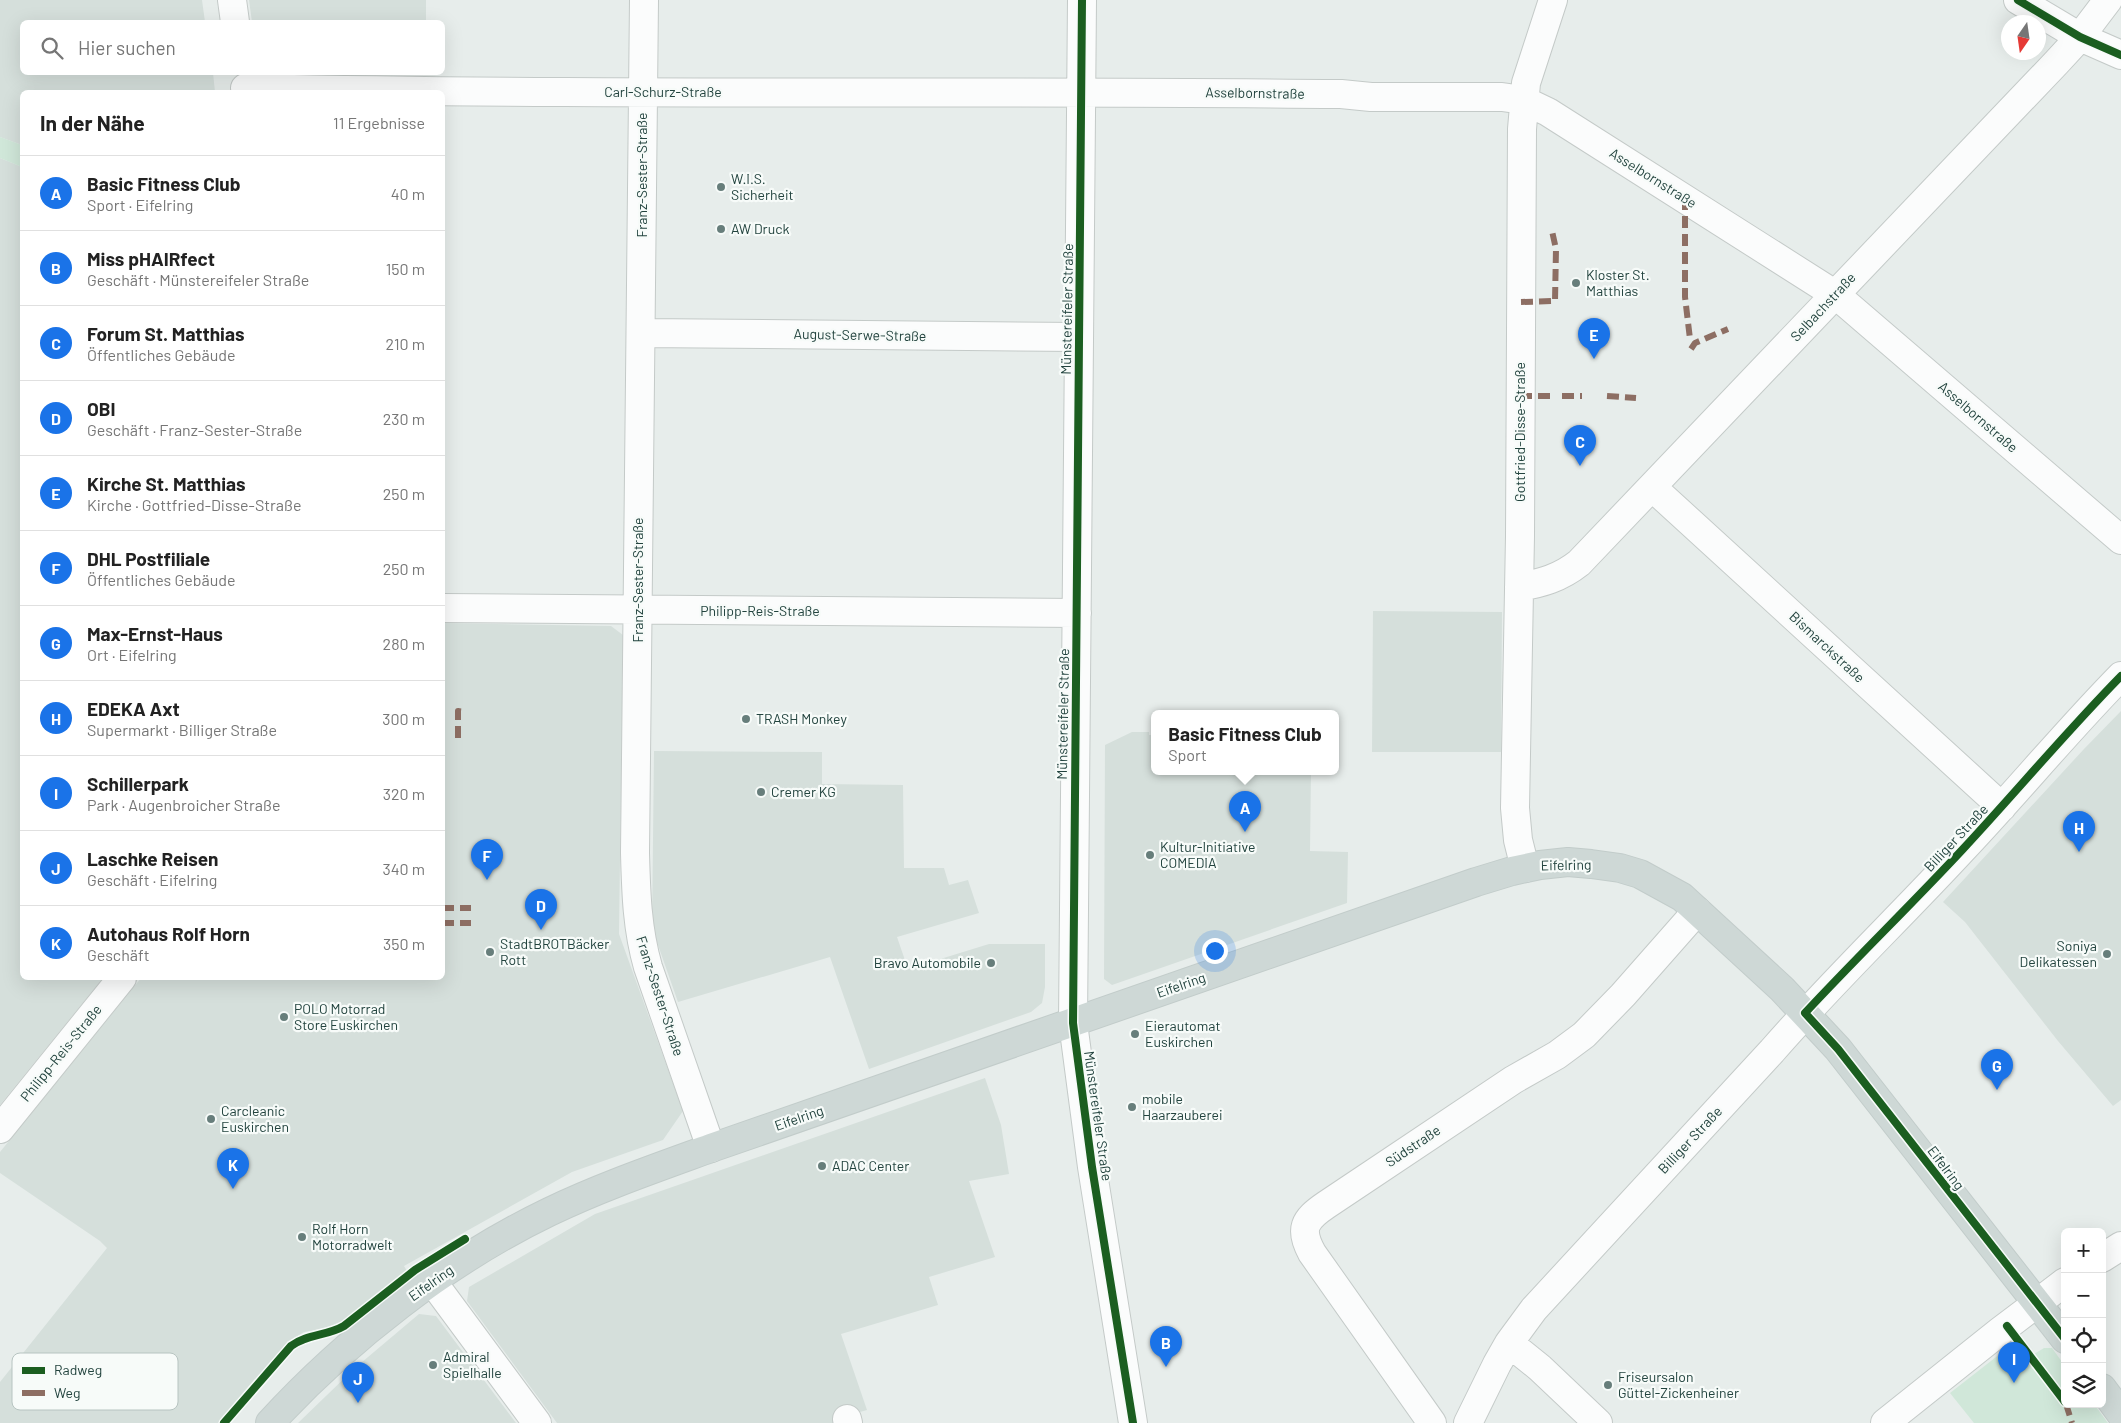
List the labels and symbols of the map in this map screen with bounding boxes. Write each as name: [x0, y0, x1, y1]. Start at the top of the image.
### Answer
north arrow: [2001, 15, 2046, 60]
street label: Carl-Schurz-Straße: [604, 83, 722, 100]
street label: Asselbornstraße: [1205, 83, 1305, 102]
street label: Franz-Sester-Straße: [633, 112, 650, 238]
street label: Asselbornstraße: [1607, 144, 1700, 211]
place label: W.I.S. Sicherheit: [731, 170, 794, 203]
marker: W.I.S. Sicherheit: [715, 181, 727, 193]
place label: AW Druck: [731, 220, 789, 237]
marker: AW Druck: [715, 223, 727, 235]
street label: Münstereifeler Straße: [1057, 243, 1076, 375]
place label: Kloster St. Matthias: [1586, 266, 1650, 299]
street label: Selbachstraße: [1786, 269, 1859, 345]
marker: Kloster St. Matthias: [1570, 277, 1582, 289]
pin: E: [1578, 318, 1610, 359]
street label: August-Serwe-Straße: [793, 325, 927, 344]
street label: Gottfried-Disse-Straße: [1511, 362, 1528, 502]
street label: Asselbornstraße: [1935, 378, 2021, 456]
pin: C: [1564, 425, 1596, 466]
street label: Franz-Sester-Straße: [629, 517, 646, 643]
street label: Philipp-Reis-Straße: [700, 602, 820, 619]
street label: Bismarckstraße: [1786, 608, 1868, 686]
street label: Münstereifeler Straße: [1053, 648, 1072, 780]
place label: TRASH Monkey: [756, 710, 847, 727]
marker: TRASH Monkey: [740, 713, 752, 725]
place label: Cremer KG: [771, 783, 836, 800]
marker: Cremer KG: [755, 786, 767, 798]
pin: A: [1229, 791, 1261, 832]
street label: Billiger Straße: [1920, 800, 1991, 875]
pin: H: [2063, 811, 2095, 852]
place label: Kultur-Initiative COMEDIA: [1160, 838, 1255, 871]
pin: F: [471, 839, 503, 880]
marker: Kultur-Initiative COMEDIA: [1144, 849, 1156, 861]
street label: Eifelring: [1540, 856, 1592, 873]
pin: D: [525, 889, 557, 930]
street label: Franz-Sester-Straße: [633, 934, 688, 1058]
place label: StadtBROTBäcker Rott: [500, 935, 609, 968]
place label: Soniya Delikatessen: [2020, 937, 2097, 970]
your location: [1202, 938, 1228, 964]
marker: StadtBROTBäcker Rott: [484, 946, 496, 958]
marker: Soniya Delikatessen: [2101, 948, 2113, 960]
place label: Bravo Automobile: [874, 954, 981, 971]
marker: Bravo Automobile: [985, 957, 997, 969]
street label: Eifelring: [1154, 968, 1208, 1001]
place label: POLO Motorrad Store Euskirchen: [294, 1000, 398, 1033]
street label: Philipp-Reis-Straße: [16, 1001, 105, 1105]
marker: POLO Motorrad Store Euskirchen: [278, 1011, 290, 1023]
place label: Eierautomat Euskirchen: [1145, 1017, 1221, 1050]
marker: Eierautomat Euskirchen: [1129, 1028, 1141, 1040]
pin: G: [1981, 1049, 2013, 1090]
street label: Münstereifeler Straße: [1081, 1050, 1116, 1182]
place label: mobile Haarzauberei: [1142, 1090, 1223, 1123]
street label: Eifelring: [772, 1101, 826, 1134]
marker: mobile Haarzauberei: [1126, 1101, 1138, 1113]
place label: Carcleanic Euskirchen: [221, 1102, 289, 1135]
street label: Billiger Straße: [1654, 1102, 1725, 1177]
marker: Carcleanic Euskirchen: [205, 1113, 217, 1125]
street label: Südstraße: [1382, 1121, 1443, 1170]
street label: Eifelring: [1924, 1142, 1968, 1193]
pin: K: [217, 1148, 249, 1189]
place label: ADAC Center: [832, 1157, 909, 1174]
marker: ADAC Center: [816, 1160, 828, 1172]
place label: Rolf Horn Motorradwelt: [312, 1220, 393, 1253]
marker: Rolf Horn Motorradwelt: [296, 1231, 308, 1243]
street label: Eifelring: [405, 1261, 456, 1304]
pin: B: [1150, 1326, 1182, 1367]
pin: I: [1998, 1342, 2030, 1383]
place label: Admiral Spielhalle: [443, 1348, 502, 1381]
legend: [12, 1353, 178, 1410]
marker: Admiral Spielhalle: [427, 1359, 439, 1371]
text: Radweg: [54, 1361, 102, 1378]
pin: J: [342, 1362, 374, 1403]
place label: Friseursalon Güttel-Zickenheiner: [1618, 1368, 1739, 1401]
marker: Friseursalon Güttel-Zickenheiner: [1602, 1379, 1614, 1391]
text: Weg: [54, 1384, 81, 1401]

